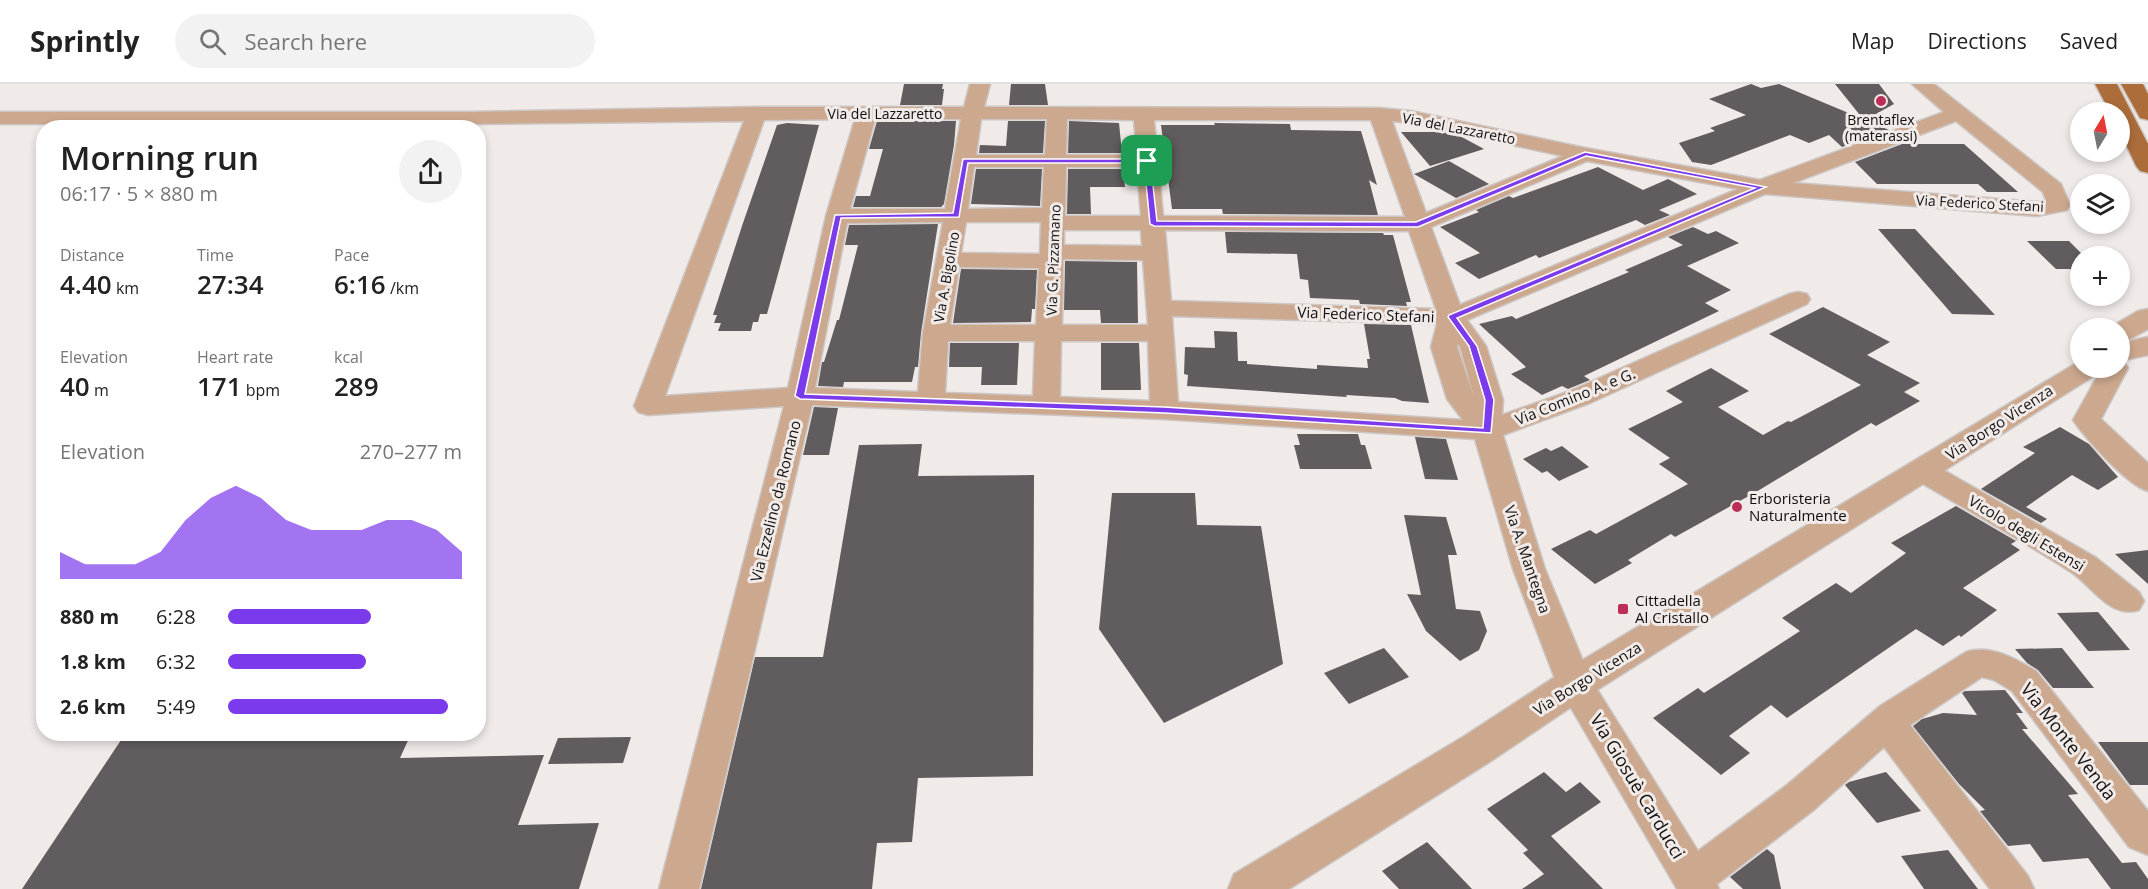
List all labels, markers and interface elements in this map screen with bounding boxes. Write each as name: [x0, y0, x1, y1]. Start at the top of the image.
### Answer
search box: [175, 14, 595, 68]
text: Sprintly: [30, 22, 139, 60]
icon: search: [196, 25, 229, 58]
text: Search here: [244, 26, 367, 56]
text: Map: [1851, 27, 1894, 55]
text: Directions: [1927, 27, 2027, 55]
text: Saved: [2060, 27, 2118, 55]
marker: Brentaflex (materassi): [1874, 94, 1888, 108]
north arrow: [2070, 102, 2130, 162]
map controls: [2070, 102, 2130, 378]
street label: Via del Lazzaretto: [828, 104, 942, 123]
street label: Via del Lazzaretto: [1401, 108, 1517, 148]
place label: Brentaflex (materassi): [1845, 110, 1917, 145]
text: Morning run: [60, 135, 259, 180]
pin: [1121, 135, 1172, 186]
button: share: [399, 140, 462, 203]
icon: arrive: [1130, 144, 1163, 177]
button: layers: [2070, 174, 2130, 234]
text: 06:17 · 5 × 880 m: [60, 180, 218, 207]
street label: Via Federico Stefani: [1916, 190, 2044, 216]
street label: Via G. Pizzamano: [1042, 204, 1064, 316]
street label: Via A. Bigolino: [929, 230, 963, 324]
text: Distance: [60, 244, 124, 266]
text: Time: [197, 244, 234, 266]
text: Pace: [334, 244, 369, 266]
button: +: [2070, 246, 2130, 306]
text: 4.40: [60, 266, 112, 302]
text: 27:34: [197, 266, 264, 302]
text: 6:16: [334, 266, 386, 302]
text: km: [112, 277, 139, 299]
text: /km: [386, 277, 419, 299]
street label: Via Federico Stefani: [1297, 302, 1435, 326]
button: −: [2070, 318, 2130, 378]
text: Elevation: [60, 346, 128, 368]
text: Heart rate: [197, 346, 273, 368]
text: kcal: [334, 346, 363, 368]
street label: Via Comino A. e G.: [1512, 363, 1638, 429]
text: 40: [60, 368, 90, 404]
text: 171: [197, 368, 242, 404]
text: 289: [334, 368, 379, 404]
text: m: [90, 379, 109, 401]
text: bpm: [242, 379, 280, 401]
street label: Via Borgo Vicenza: [1942, 380, 2056, 464]
street label: Via Ezzelino da Romano: [745, 418, 805, 584]
text: Elevation: [60, 438, 145, 465]
text: 270–277 m: [360, 438, 462, 465]
place label: Erboristeria Naturalmente: [1749, 488, 1847, 525]
street label: Vicolo degli Estensi: [1965, 490, 2089, 576]
marker: Erboristeria Naturalmente: [1730, 500, 1744, 514]
street label: Via A. Mantegna: [1500, 502, 1556, 616]
place label: Cittadella Al Cristallo: [1635, 590, 1709, 627]
marker: Cittadella Al Cristallo: [1616, 602, 1630, 616]
text: 880 m: [60, 603, 119, 630]
text: 6:28: [156, 603, 196, 630]
street label: Via Borgo Vicenza: [1529, 637, 1645, 719]
text: 1.8 km: [60, 648, 126, 675]
text: 6:32: [156, 648, 196, 675]
street label: Via Monte Venda: [2016, 678, 2122, 804]
text: 2.6 km: [60, 693, 126, 720]
text: 5:49: [156, 693, 196, 720]
street label: Via Giosuè Carducci: [1585, 709, 1691, 863]

